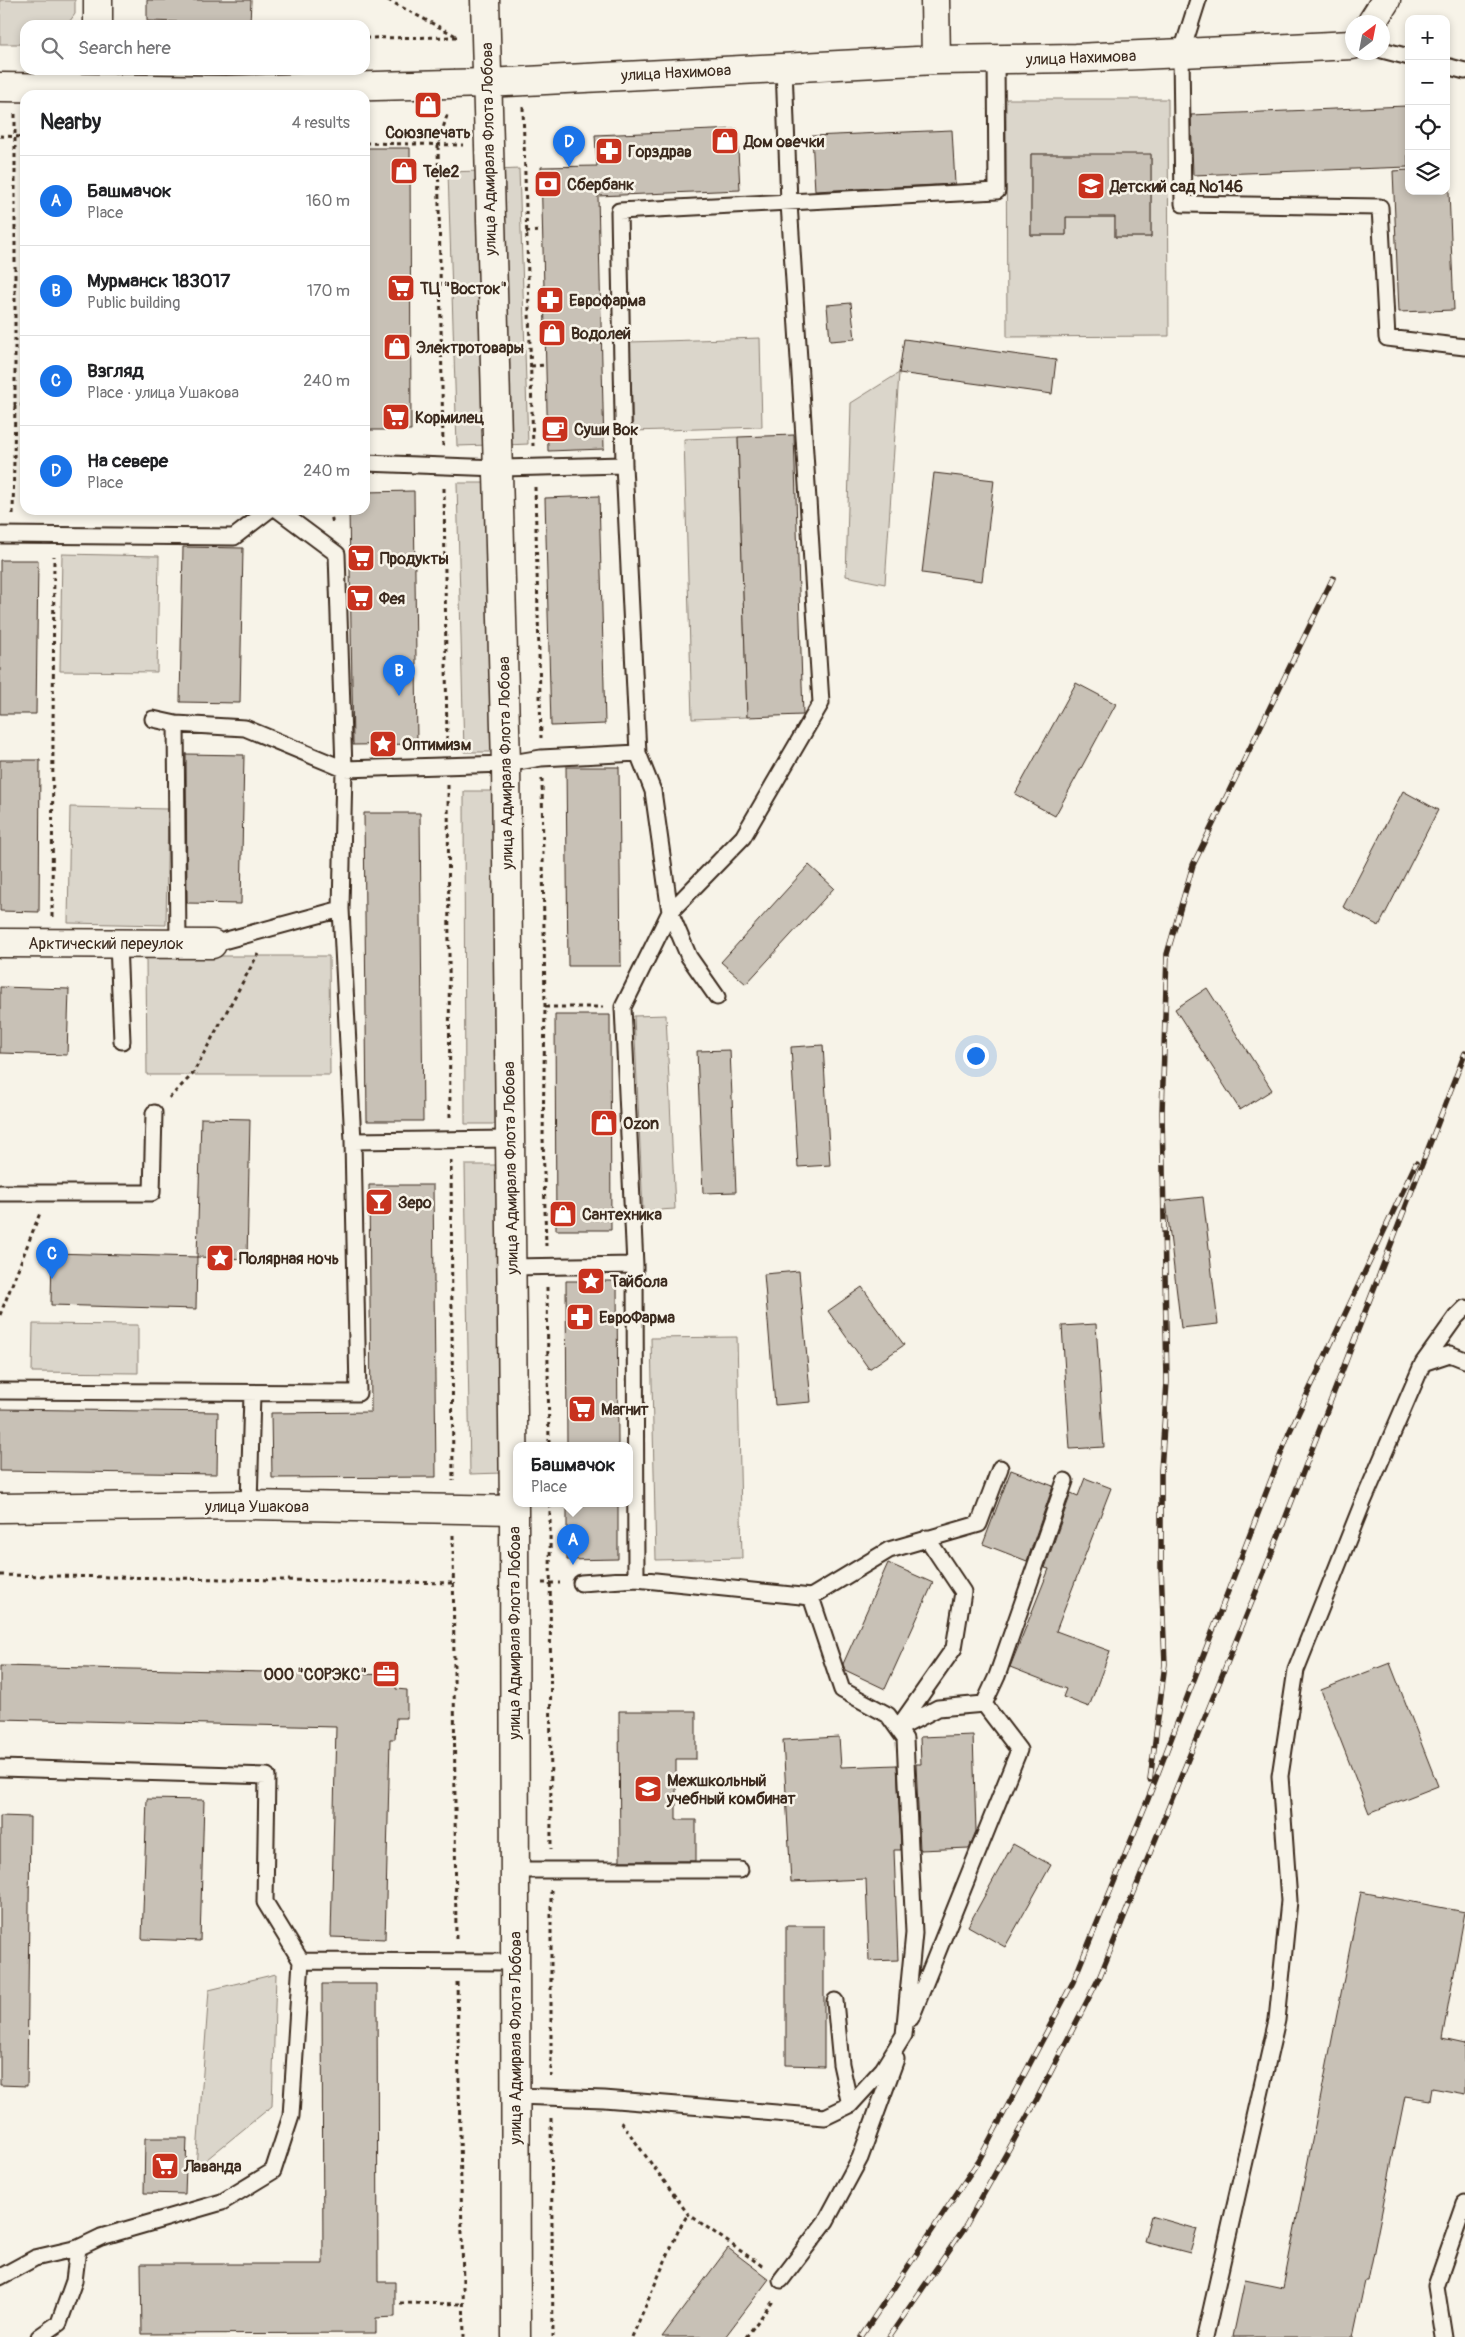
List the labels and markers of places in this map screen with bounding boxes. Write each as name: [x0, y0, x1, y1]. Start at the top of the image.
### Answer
shop icon: Союзпечать: [413, 90, 443, 120]
place label: Союзпечать: [385, 123, 471, 143]
pin: D: [553, 126, 585, 167]
shop icon: Дом овечки: [710, 126, 740, 156]
place label: Дом овечки: [743, 132, 825, 152]
pharmacy icon: Горздрав: [594, 136, 624, 166]
place label: Горздрав: [628, 142, 692, 162]
shop icon: Tele2: [389, 156, 419, 186]
place label: Tele2: [422, 162, 460, 182]
bank icon: Сбербанк: [533, 169, 563, 199]
school or university icon: Детский сад №146: [1076, 171, 1106, 201]
place label: Сбербанк: [567, 175, 634, 195]
place label: Детский сад №146: [1109, 177, 1243, 197]
supermarket icon: ТЦ "Восток": [386, 273, 416, 303]
place label: ТЦ "Восток": [419, 279, 507, 299]
pharmacy icon: Еврофарма: [535, 285, 565, 315]
place label: Еврофарма: [569, 291, 646, 311]
shop icon: Водолей: [537, 318, 567, 348]
place label: Водолей: [571, 324, 631, 344]
shop icon: Электротовары: [382, 332, 412, 362]
place label: Электротовары: [416, 338, 524, 358]
supermarket icon: Кормилец: [381, 402, 411, 432]
place label: Кормилец: [415, 408, 484, 428]
cafe icon: Суши Вок: [540, 414, 570, 444]
place label: Суши Вок: [574, 420, 639, 440]
supermarket icon: Продукты: [346, 543, 376, 573]
place label: Продукты: [380, 549, 449, 569]
supermarket icon: Фея: [345, 583, 375, 613]
place label: Фея: [378, 589, 406, 609]
pin: B: [383, 655, 415, 696]
place icon: Оптимизм: [368, 729, 398, 759]
place label: Оптимизм: [402, 735, 471, 755]
shop icon: Ozon: [589, 1108, 619, 1138]
place label: Ozon: [623, 1114, 659, 1134]
bar icon: Зеро: [364, 1187, 394, 1217]
place label: Зеро: [398, 1193, 432, 1213]
shop icon: Сантехника: [548, 1199, 578, 1229]
place label: Сантехника: [582, 1205, 663, 1225]
pin: C: [36, 1238, 68, 1279]
place icon: Полярная ночь: [205, 1243, 235, 1273]
place label: Полярная ночь: [239, 1249, 339, 1269]
place icon: Тайбола: [576, 1266, 606, 1296]
place label: Тайбола: [609, 1272, 668, 1292]
pharmacy icon: ЕвроФарма: [565, 1302, 595, 1332]
place label: ЕвроФарма: [599, 1308, 676, 1328]
supermarket icon: Магнит: [567, 1394, 597, 1424]
place label: Магнит: [601, 1400, 650, 1420]
pin: A: [557, 1524, 589, 1565]
office icon: ООО "СОРЭКС": [371, 1659, 401, 1689]
place label: ООО "СОРЭКС": [263, 1665, 367, 1685]
place label: Межшкольный учебный комбинат: [666, 1771, 797, 1809]
school or university icon: Межшкольный учебный комбинат: [633, 1774, 663, 1804]
supermarket icon: Лаванда: [150, 2151, 180, 2181]
place label: Лаванда: [183, 2157, 242, 2177]

